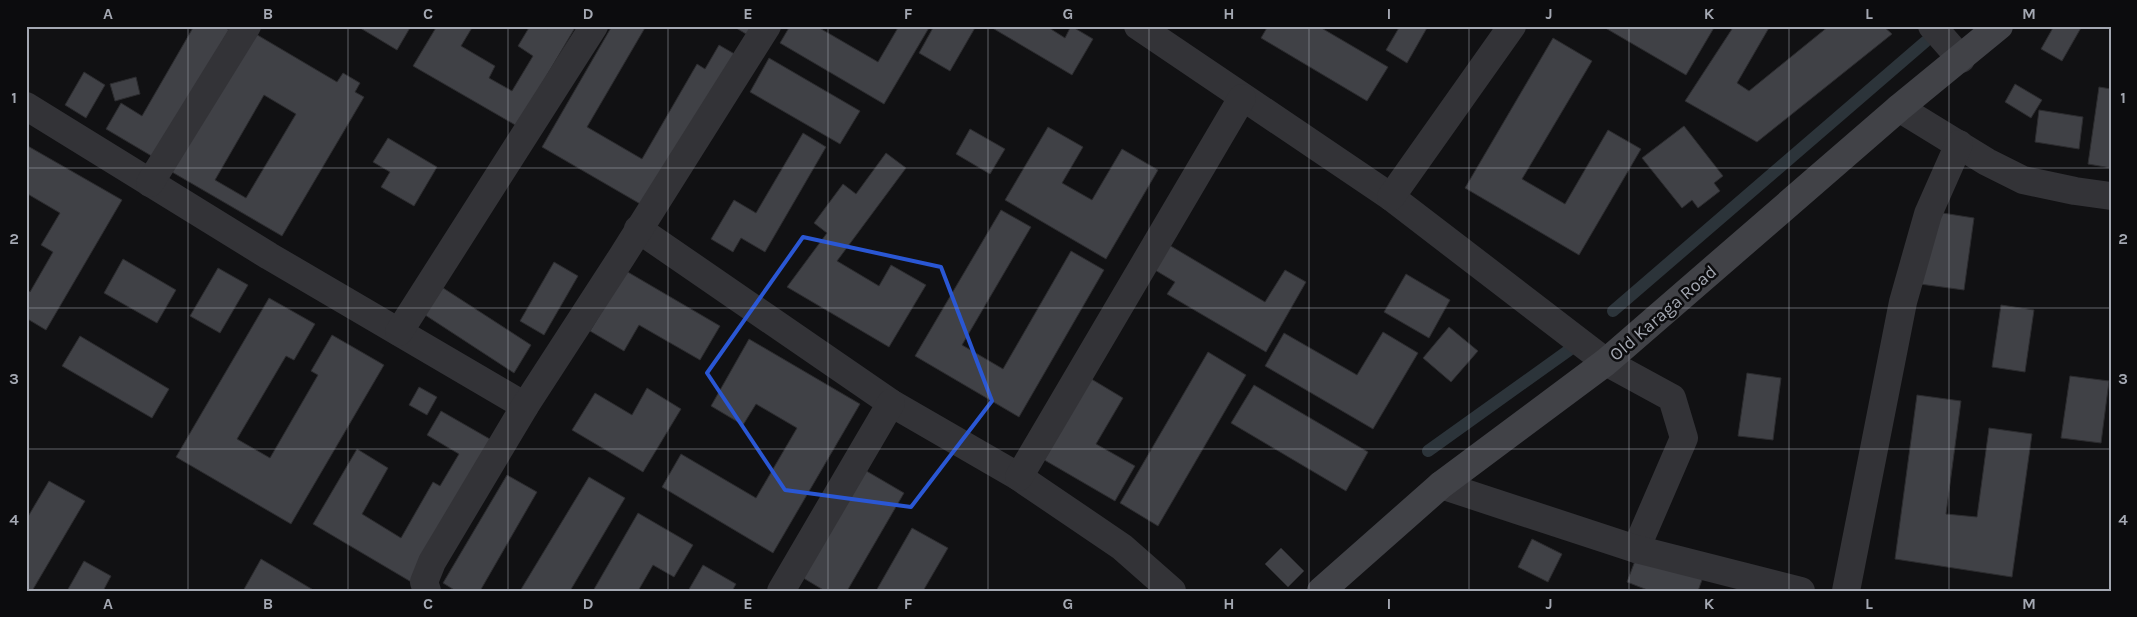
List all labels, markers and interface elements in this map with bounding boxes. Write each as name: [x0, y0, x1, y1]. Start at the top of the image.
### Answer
text: A: [103, 4, 113, 23]
text: B: [263, 4, 273, 23]
text: C: [423, 4, 433, 23]
text: D: [583, 4, 594, 23]
text: E: [743, 4, 753, 23]
text: F: [904, 4, 913, 23]
text: G: [1063, 4, 1073, 23]
text: H: [1223, 4, 1235, 23]
text: I: [1387, 4, 1391, 23]
text: J: [1545, 4, 1553, 23]
text: K: [1704, 4, 1715, 23]
text: L: [1865, 4, 1873, 23]
text: M: [2022, 4, 2036, 23]
text: 1: [11, 88, 17, 107]
text: 1: [2120, 88, 2126, 107]
text: 2: [9, 229, 19, 248]
text: 2: [2118, 229, 2128, 248]
street label: Old Karaga Road: [1605, 261, 1721, 365]
text: 3: [9, 369, 19, 388]
text: 3: [2118, 369, 2128, 388]
text: 4: [9, 510, 19, 529]
text: 4: [2118, 510, 2128, 529]
text: A: [103, 594, 113, 613]
text: B: [263, 594, 273, 613]
text: C: [423, 594, 433, 613]
text: D: [583, 594, 594, 613]
text: E: [743, 594, 753, 613]
text: F: [904, 594, 913, 613]
text: G: [1063, 594, 1073, 613]
text: H: [1223, 594, 1235, 613]
text: I: [1387, 594, 1391, 613]
text: J: [1545, 594, 1553, 613]
text: K: [1704, 594, 1715, 613]
text: L: [1865, 594, 1873, 613]
text: M: [2022, 594, 2036, 613]

